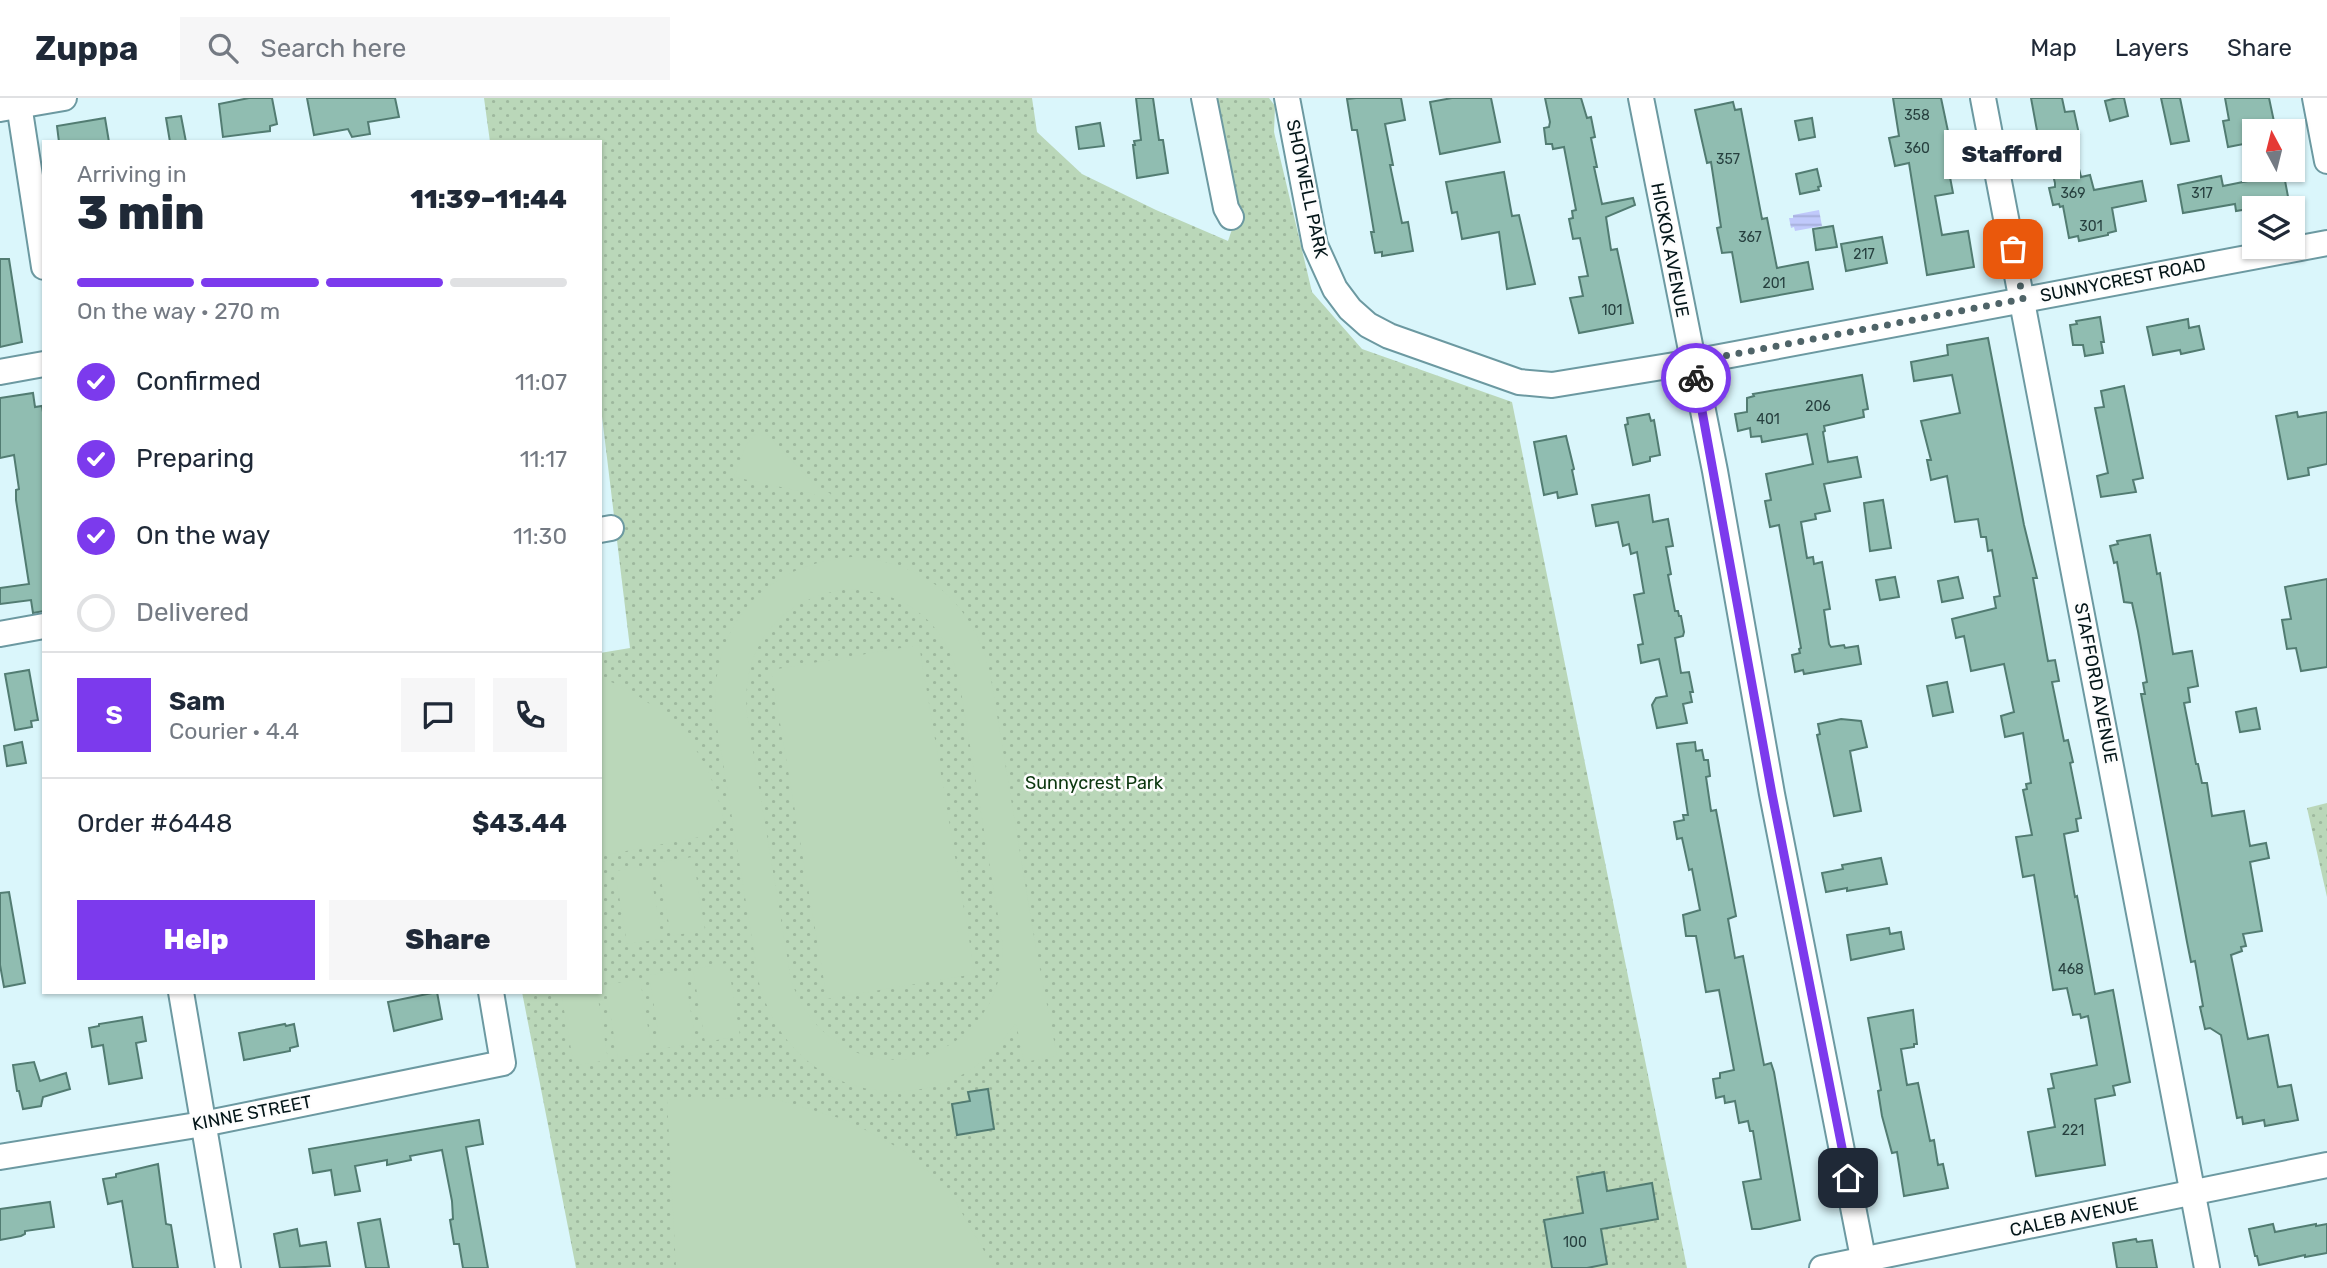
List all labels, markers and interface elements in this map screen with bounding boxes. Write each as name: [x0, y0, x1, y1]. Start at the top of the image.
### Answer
search box: [180, 17, 670, 80]
text: Zuppa: [35, 29, 138, 68]
icon: search: [204, 29, 242, 67]
text: Search here: [260, 33, 406, 64]
text: Map: [2030, 34, 2077, 62]
text: Layers: [2115, 34, 2189, 62]
text: Share: [2227, 34, 2292, 62]
house number: 358: [1904, 107, 1930, 124]
street label: SHOTWELL PARK: [1282, 118, 1332, 261]
north arrow: [2242, 119, 2305, 182]
map controls: [2242, 119, 2305, 259]
callout: Stafford: [1945, 130, 2081, 179]
house number: 360: [1904, 140, 1930, 157]
text: Stafford: [1962, 140, 2062, 168]
house number: 357: [1716, 151, 1740, 168]
text: Arriving in: [77, 160, 187, 188]
street label: HICKOK AVENUE: [1646, 181, 1694, 319]
text: 11:39–11:44: [410, 184, 567, 215]
house number: 369: [2060, 185, 2086, 202]
house number: 317: [2191, 185, 2213, 202]
text: 3 min: [77, 186, 205, 241]
button: layers: [2242, 196, 2305, 259]
house number: 301: [2079, 218, 2103, 235]
pin: [1983, 219, 2043, 279]
house number: 367: [1738, 229, 1762, 246]
icon: bag: [1994, 230, 2032, 268]
house number: 217: [1853, 246, 1875, 263]
street label: SUNNYCREST ROAD: [2038, 253, 2208, 307]
house number: 201: [1762, 275, 1786, 292]
text: On the way · 270 m: [77, 297, 280, 325]
house number: 101: [1602, 302, 1622, 319]
courier: [1661, 343, 1731, 413]
icon: bike: [1677, 359, 1715, 397]
icon: check: [77, 363, 115, 401]
text: Confirmed: [136, 366, 261, 397]
text: 11:07: [515, 368, 567, 396]
house number: 206: [1805, 398, 1831, 415]
house number: 401: [1756, 411, 1780, 428]
icon: check: [77, 440, 115, 478]
text: Preparing: [136, 443, 254, 474]
text: 11:17: [520, 445, 567, 473]
icon: check: [77, 517, 115, 555]
text: On the way: [136, 520, 270, 551]
text: 11:30: [513, 522, 567, 550]
text: Delivered: [136, 597, 249, 628]
street label: STAFFORD AVENUE: [2070, 601, 2122, 765]
button: chat: [401, 678, 475, 752]
button: phone: [493, 678, 567, 752]
text: Sam: [169, 686, 225, 717]
text: S: [105, 700, 123, 731]
text: Courier · 4.4: [169, 717, 299, 745]
park label: Sunnycrest Park: [1025, 772, 1164, 794]
text: Order #6448: [77, 808, 233, 839]
text: $43.44: [472, 808, 567, 839]
button: Help: [77, 900, 315, 980]
button: Share: [329, 900, 567, 980]
house number: 468: [2058, 961, 2084, 978]
street label: KINNE STREET: [190, 1091, 314, 1135]
house number: 221: [2062, 1122, 2084, 1139]
pin: [1818, 1148, 1878, 1208]
icon: home: [1829, 1159, 1867, 1197]
street label: CALEB AVENUE: [2008, 1193, 2140, 1241]
house number: 100: [1563, 1234, 1587, 1251]

